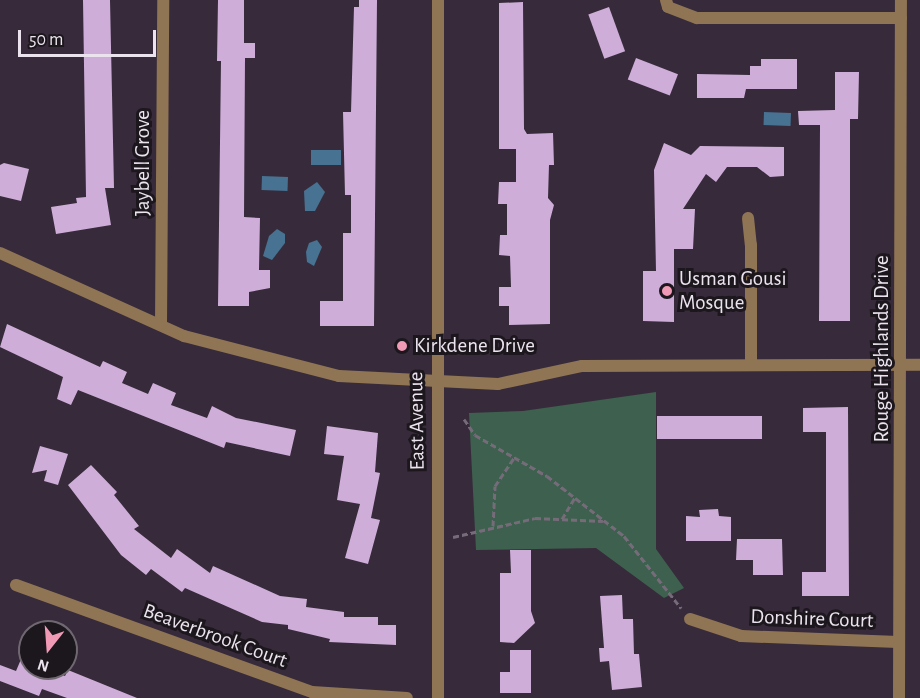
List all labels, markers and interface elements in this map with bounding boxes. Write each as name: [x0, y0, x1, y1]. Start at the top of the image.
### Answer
scale bar: [21, 18, 159, 56]
text: 50 m: [29, 31, 63, 49]
street label: Jaybell Grove: [130, 110, 156, 216]
street label: Rouge Highlands Drive: [869, 255, 895, 443]
place label: Usman Gousi Mosque: [679, 266, 787, 316]
marker: Usman Gousi Mosque: [660, 284, 674, 298]
place label: Kirkdene Drive: [414, 333, 535, 359]
marker: Kirkdene Drive: [395, 339, 409, 353]
street label: East Avenue: [404, 372, 430, 470]
street label: Beaverbrook Court: [140, 598, 290, 674]
street label: Donshire Court: [750, 604, 874, 634]
north arrow: [18, 620, 78, 680]
text: N: [36, 656, 51, 675]

